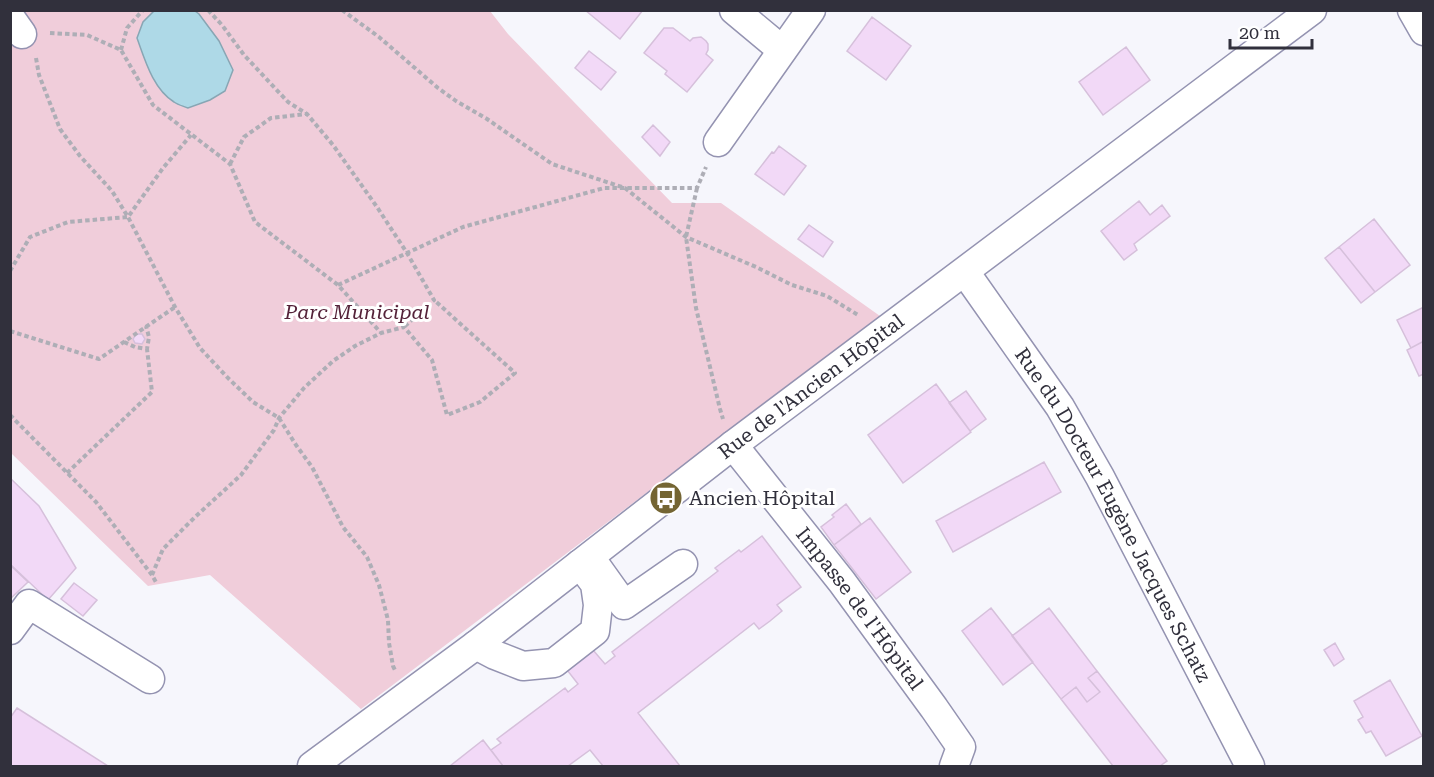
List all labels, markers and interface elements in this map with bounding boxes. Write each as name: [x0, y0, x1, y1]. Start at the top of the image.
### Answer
scale bar: [1230, 12, 1312, 50]
text: 20 m: [1239, 22, 1280, 43]
park label: Parc Municipal: [284, 300, 429, 324]
street label: Rue de l'Ancien Hôpital: [713, 309, 909, 464]
street label: Rue du Docteur Eugène Jacques Schatz: [1010, 343, 1216, 686]
bus stop icon: Ancien Hôpital: [648, 480, 684, 516]
place label: Ancien Hôpital: [689, 486, 835, 510]
street label: Impasse de l'Hôpital: [791, 522, 929, 694]

